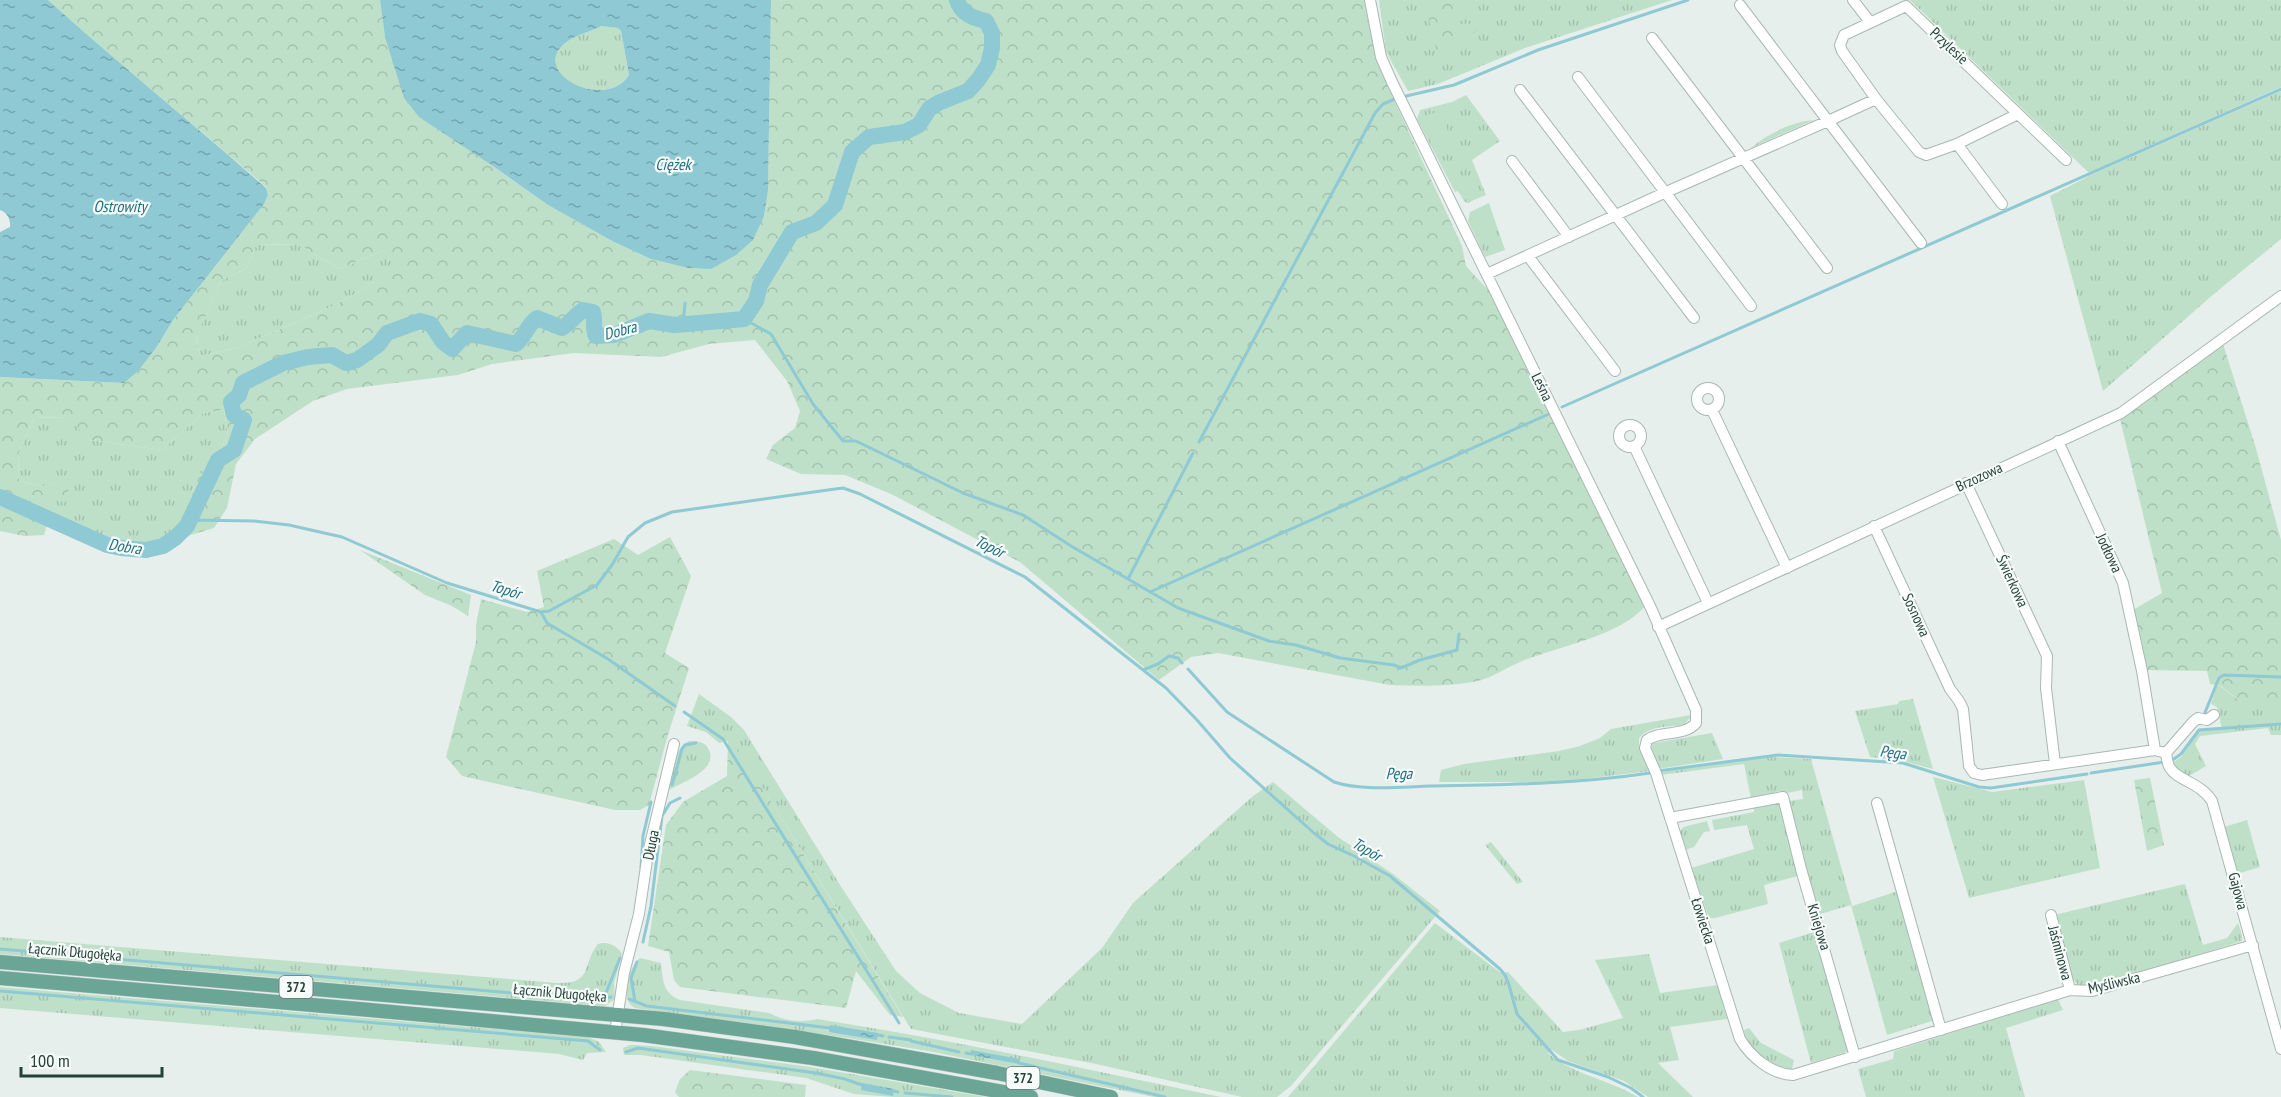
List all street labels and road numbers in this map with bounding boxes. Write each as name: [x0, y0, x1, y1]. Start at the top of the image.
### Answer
street label: Przylesie: [1926, 23, 1973, 68]
street label: Leśna: [1527, 369, 1557, 404]
street label: Brzozowa: [1953, 458, 2005, 496]
street label: Jodłowa: [2092, 529, 2127, 576]
street label: Świerkowa: [1992, 552, 2033, 610]
street label: Sosnowa: [1898, 590, 1935, 640]
street label: Długa: [638, 828, 663, 862]
street label: Gajowa: [2224, 870, 2253, 912]
street label: Łowiecka: [1687, 895, 1720, 946]
street label: Kniejowa: [1803, 901, 1836, 952]
street label: Jaśminowa: [2044, 923, 2077, 982]
street label: Łącznik Długołęka: [28, 938, 122, 965]
street label: Myśliwska: [2086, 967, 2142, 998]
road number: 372: [280, 976, 312, 998]
street label: Łącznik Długołęka: [513, 979, 607, 1006]
road number: 372: [1006, 1067, 1040, 1089]

